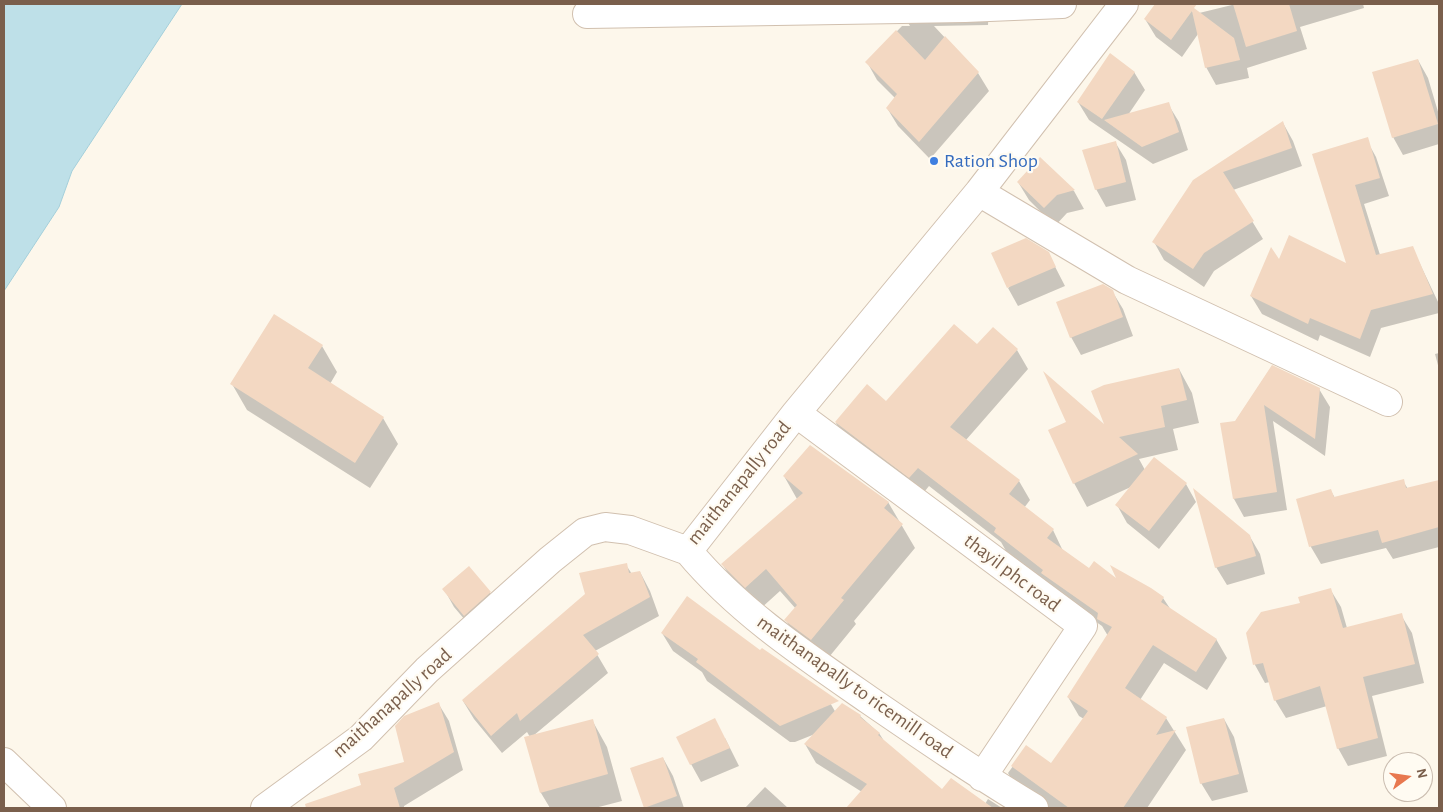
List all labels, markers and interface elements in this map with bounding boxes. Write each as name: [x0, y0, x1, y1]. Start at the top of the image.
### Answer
place label: Ration Shop: [944, 149, 1038, 173]
marker: Ration Shop: [928, 155, 940, 167]
street label: maithanapally road: [682, 416, 796, 550]
street label: thayil phc road: [959, 529, 1065, 617]
street label: maithanapally to ricemill road: [752, 610, 958, 764]
street label: maithanapally road: [327, 643, 457, 763]
north arrow: [1383, 752, 1433, 802]
text: N: [1414, 767, 1430, 780]

